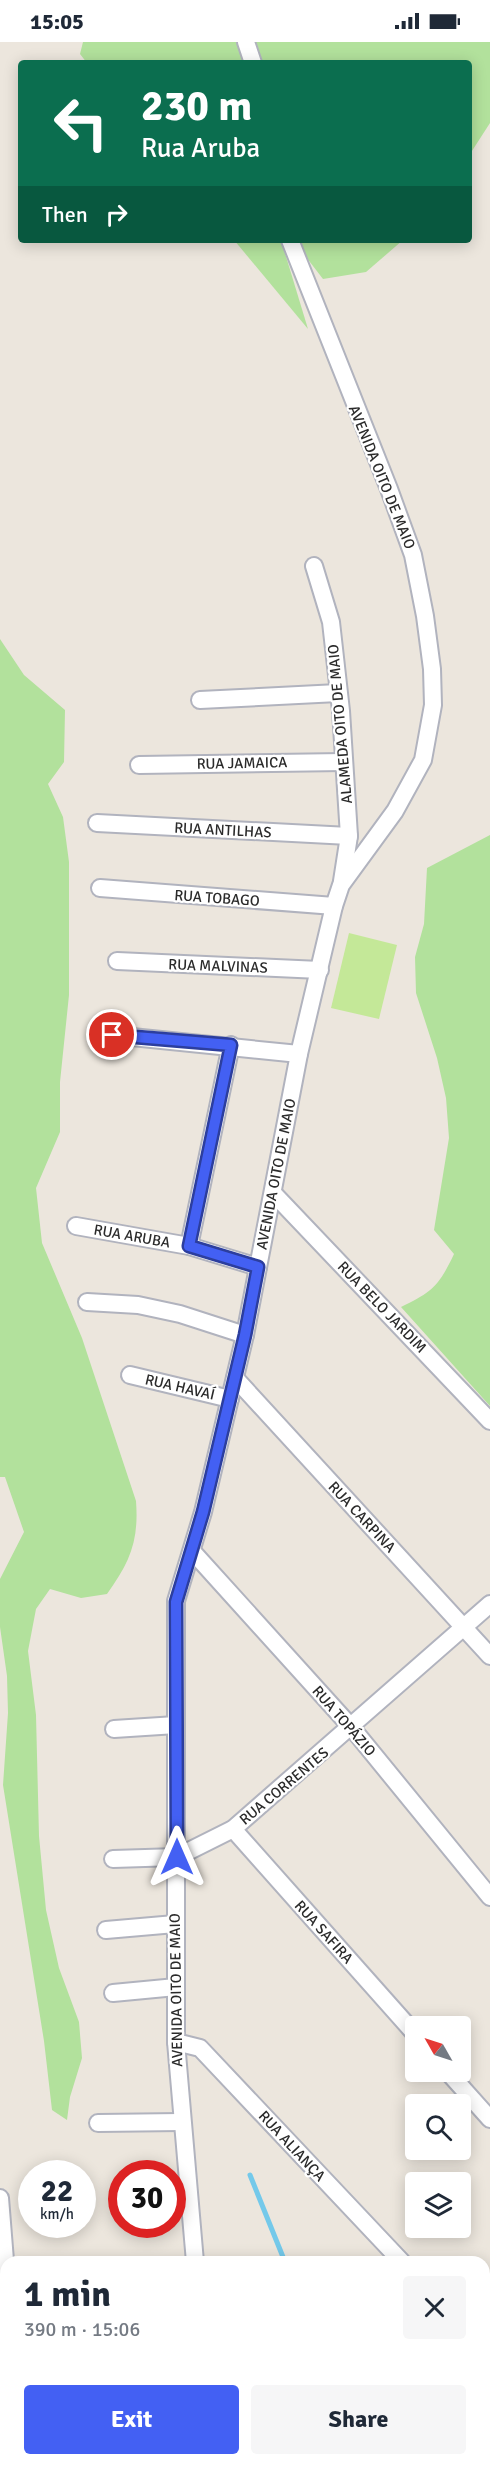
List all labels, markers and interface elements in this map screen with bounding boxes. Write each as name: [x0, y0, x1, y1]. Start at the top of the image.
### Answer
text: 15:05: [30, 8, 84, 35]
text: 230 m: [141, 81, 252, 132]
icon: left: [42, 84, 120, 162]
text: Rua Aruba: [141, 132, 260, 165]
icon: right: [100, 198, 133, 231]
text: Then: [42, 201, 88, 228]
street label: AVENIDA OITO DE MAIO: [345, 402, 419, 552]
street label: ALAMEDA OITO DE MAIO: [324, 643, 356, 805]
street label: RUA JAMAICA: [197, 753, 287, 773]
street label: RUA ANTILHAS: [174, 818, 272, 842]
street label: RUA TOBAGO: [174, 886, 260, 910]
street label: RUA MALVINAS: [168, 955, 268, 977]
pin: [86, 1009, 137, 1060]
icon: arrive: [95, 1018, 128, 1051]
street label: AVENIDA OITO DE MAIO: [253, 1097, 300, 1251]
street label: RUA ARUBA: [92, 1220, 172, 1252]
street label: RUA BELO JARDIM: [334, 1258, 430, 1356]
street label: RUA HAVAÍ: [143, 1369, 217, 1404]
street label: RUA CARPINA: [325, 1478, 399, 1556]
street label: RUA TOPÁZIO: [309, 1681, 380, 1760]
street label: RUA CORRENTES: [236, 1744, 332, 1828]
position arrow: [145, 1825, 209, 1889]
street label: RUA SAFIRA: [291, 1897, 357, 1967]
street label: AVENIDA OITO DE MAIO: [166, 1913, 186, 2067]
north arrow: [405, 2016, 471, 2082]
map controls: [405, 2016, 471, 2238]
button: search: [405, 2094, 471, 2160]
street label: RUA ALIANÇA: [255, 2107, 329, 2185]
speed limit sign: 30: [108, 2160, 186, 2238]
button: layers: [405, 2172, 471, 2238]
text: 22: [41, 2173, 73, 2210]
text: km/h: [40, 2205, 74, 2223]
text: 1 min: [24, 2272, 111, 2317]
button: close: [403, 2276, 466, 2339]
text: 390 m · 15:06: [24, 2317, 140, 2342]
button: Exit: [24, 2385, 239, 2454]
button: Share: [251, 2385, 466, 2454]

